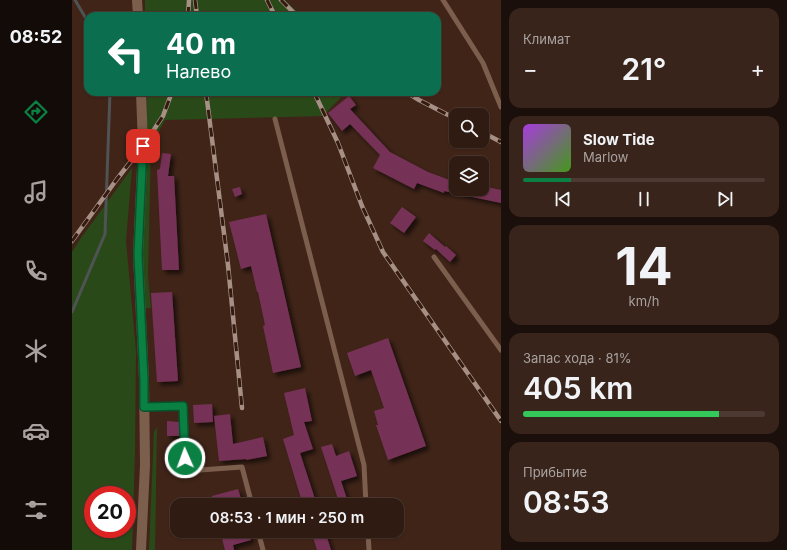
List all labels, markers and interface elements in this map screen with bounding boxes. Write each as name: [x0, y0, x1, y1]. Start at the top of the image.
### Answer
text: 08:52: [10, 26, 62, 47]
text: 40 m: [166, 27, 236, 61]
icon: left: [100, 28, 152, 80]
text: Климат: [523, 31, 570, 47]
text: 21°: [621, 51, 667, 87]
text: −: [523, 56, 538, 82]
text: +: [750, 56, 765, 82]
text: Налево: [166, 61, 231, 82]
icon: directions: [22, 98, 50, 126]
map controls: [449, 108, 489, 196]
button: search: [449, 108, 489, 148]
pin: [126, 129, 160, 163]
text: Slow Tide: [583, 130, 655, 149]
icon: arrive: [132, 135, 154, 157]
text: Marlow: [583, 149, 629, 165]
button: layers: [449, 156, 489, 196]
icon: music: [22, 178, 50, 206]
icon: previous: [552, 188, 574, 210]
icon: pause: [633, 188, 655, 210]
icon: next: [714, 188, 736, 210]
text: 14: [615, 235, 673, 298]
icon: phone: [22, 257, 50, 285]
text: km/h: [629, 293, 659, 309]
icon: climate: [22, 337, 50, 365]
text: Запас хода · 81%: [523, 350, 632, 366]
text: 405 km: [523, 370, 633, 406]
icon: car: [22, 417, 50, 445]
position arrow: [164, 437, 206, 479]
text: Прибытие: [523, 464, 587, 480]
text: 08:53: [523, 484, 610, 520]
speed limit sign: 20: [84, 486, 136, 538]
icon: filters: [22, 496, 50, 524]
text: 08:53 · 1 мин · 250 m: [210, 508, 364, 527]

